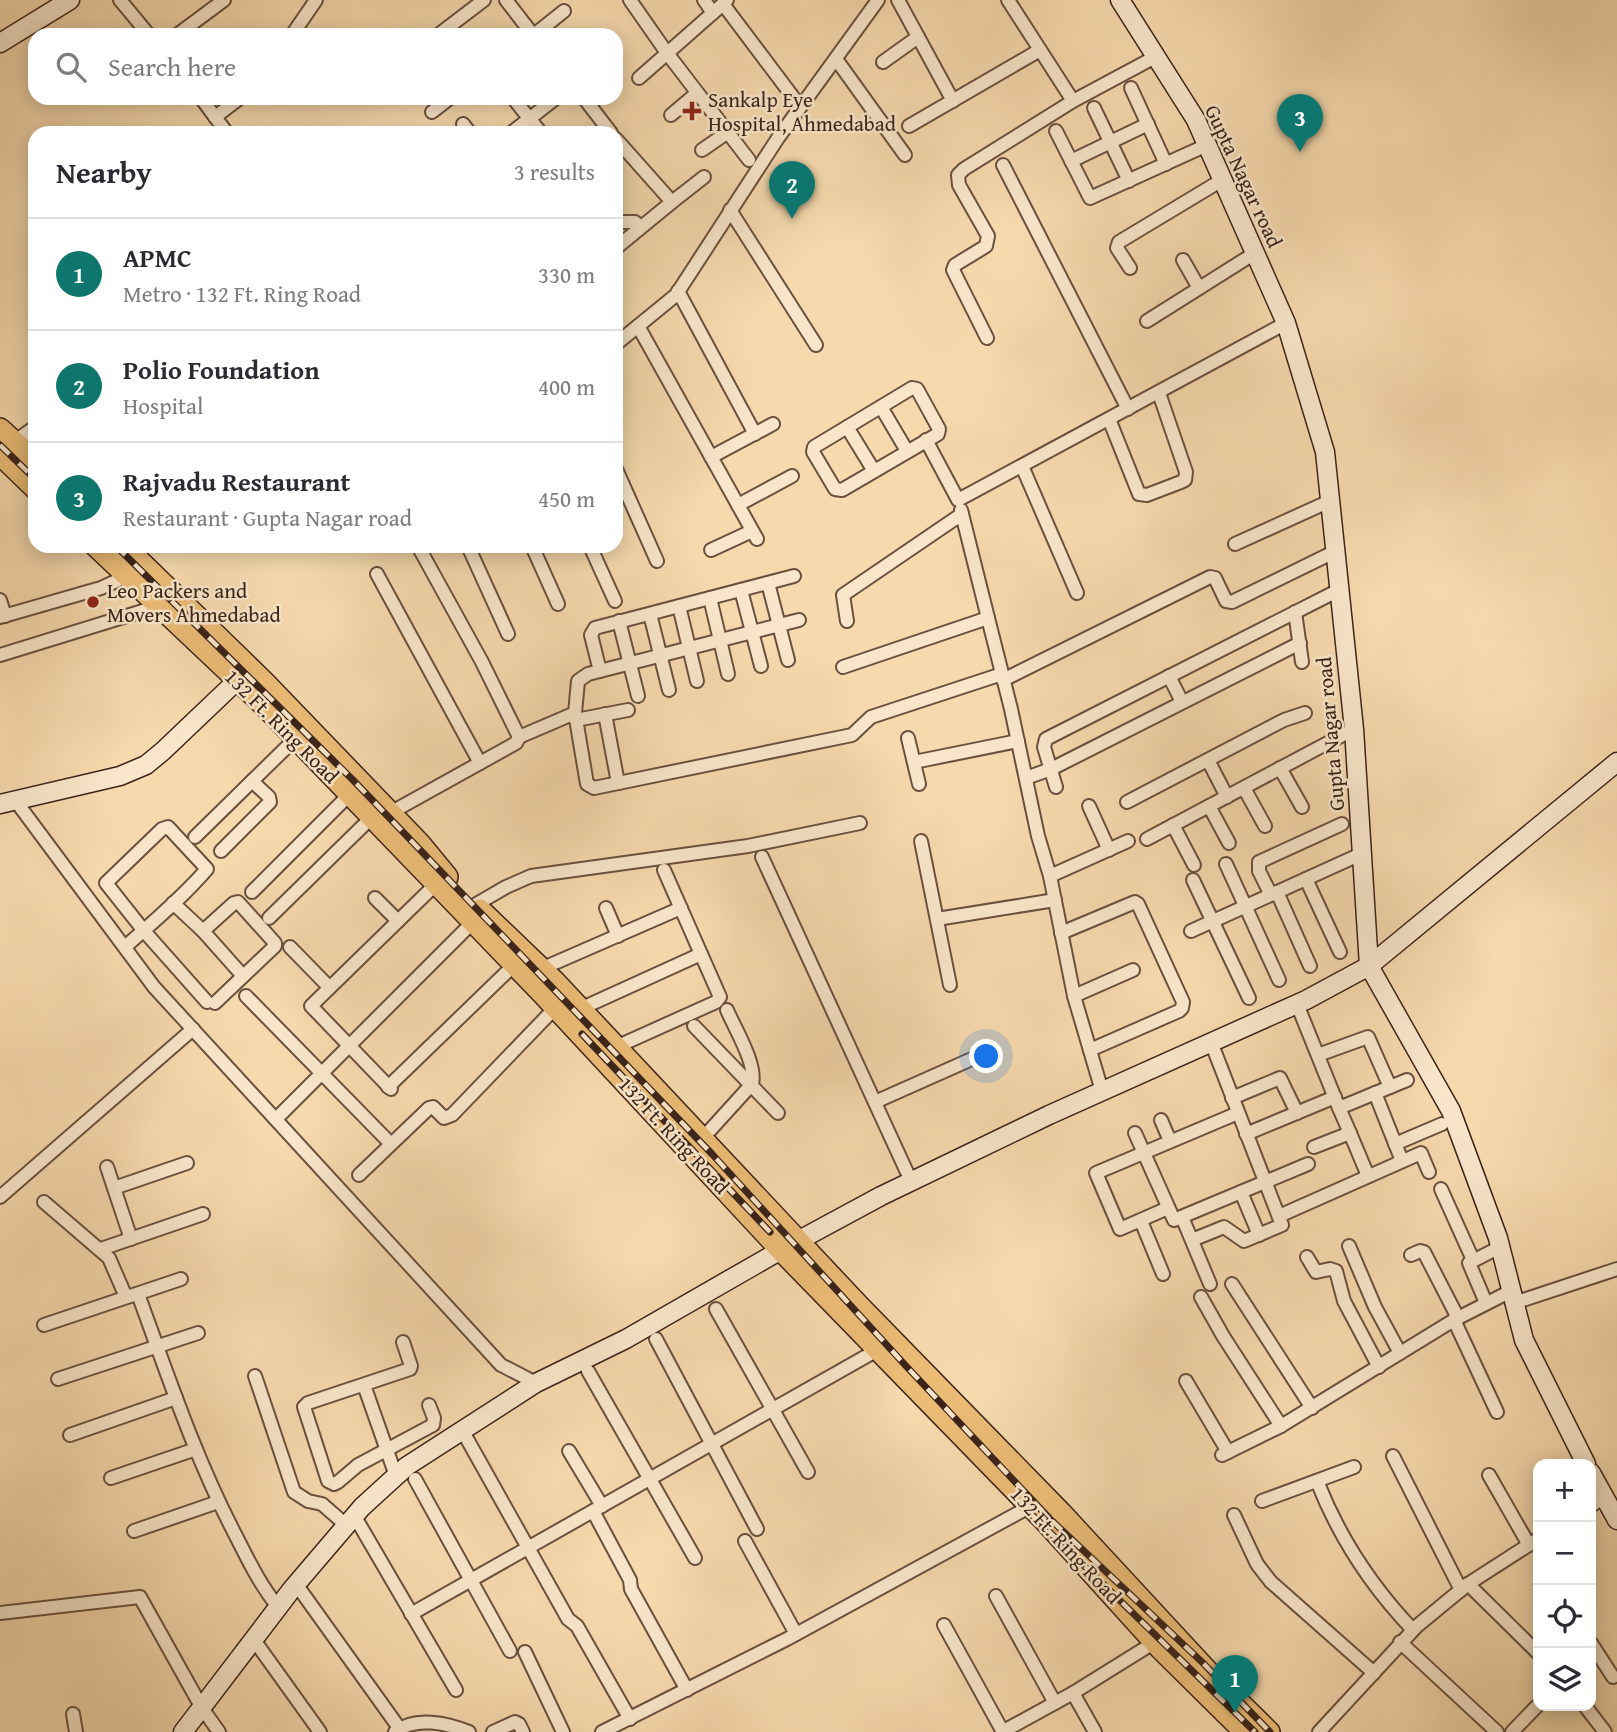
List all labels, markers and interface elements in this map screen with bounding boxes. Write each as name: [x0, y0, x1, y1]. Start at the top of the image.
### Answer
search box: [28, 28, 623, 105]
text: Search here: [108, 47, 236, 86]
icon: search: [52, 48, 90, 86]
place label: Sankalp Eye Hospital, Ahmedabad: [708, 84, 897, 139]
pin: 3: [1277, 94, 1323, 152]
street label: Gupta Nagar road: [1197, 99, 1291, 253]
marker: Sankalp Eye Hospital, Ahmedabad: [682, 101, 702, 121]
text: Nearby: [56, 150, 152, 194]
text: 3 results: [514, 155, 595, 188]
pin: 2: [769, 161, 815, 219]
text: APMC: [123, 238, 192, 277]
text: 1: [73, 258, 85, 291]
text: 330 m: [538, 258, 595, 291]
text: Metro · 132 Ft. Ring Road: [123, 277, 361, 310]
text: Polio Foundation: [123, 350, 320, 389]
text: 2: [73, 370, 85, 403]
text: 400 m: [538, 370, 595, 403]
text: Hospital: [123, 389, 203, 422]
text: Rajvadu Restaurant: [123, 462, 350, 501]
text: 3: [73, 482, 85, 515]
text: 450 m: [538, 482, 595, 515]
text: Restaurant · Gupta Nagar road: [123, 501, 412, 534]
place label: Leo Packers and Movers Ahmedabad: [107, 575, 281, 630]
marker: Leo Packers and Movers Ahmedabad: [85, 594, 101, 610]
street label: Gupta Nagar road: [1308, 655, 1352, 812]
street label: 132 Ft. Ring Road: [218, 662, 347, 791]
your location: [969, 1039, 1003, 1073]
street label: 132 Ft. Ring Road: [611, 1069, 737, 1201]
map controls: [1533, 1459, 1596, 1711]
button: +: [1533, 1459, 1596, 1522]
street label: 132 Ft. Ring Road: [1003, 1479, 1129, 1611]
button: −: [1533, 1522, 1596, 1585]
button: locate: [1533, 1585, 1596, 1648]
button: layers: [1533, 1648, 1596, 1711]
pin: 1: [1212, 1655, 1258, 1713]

